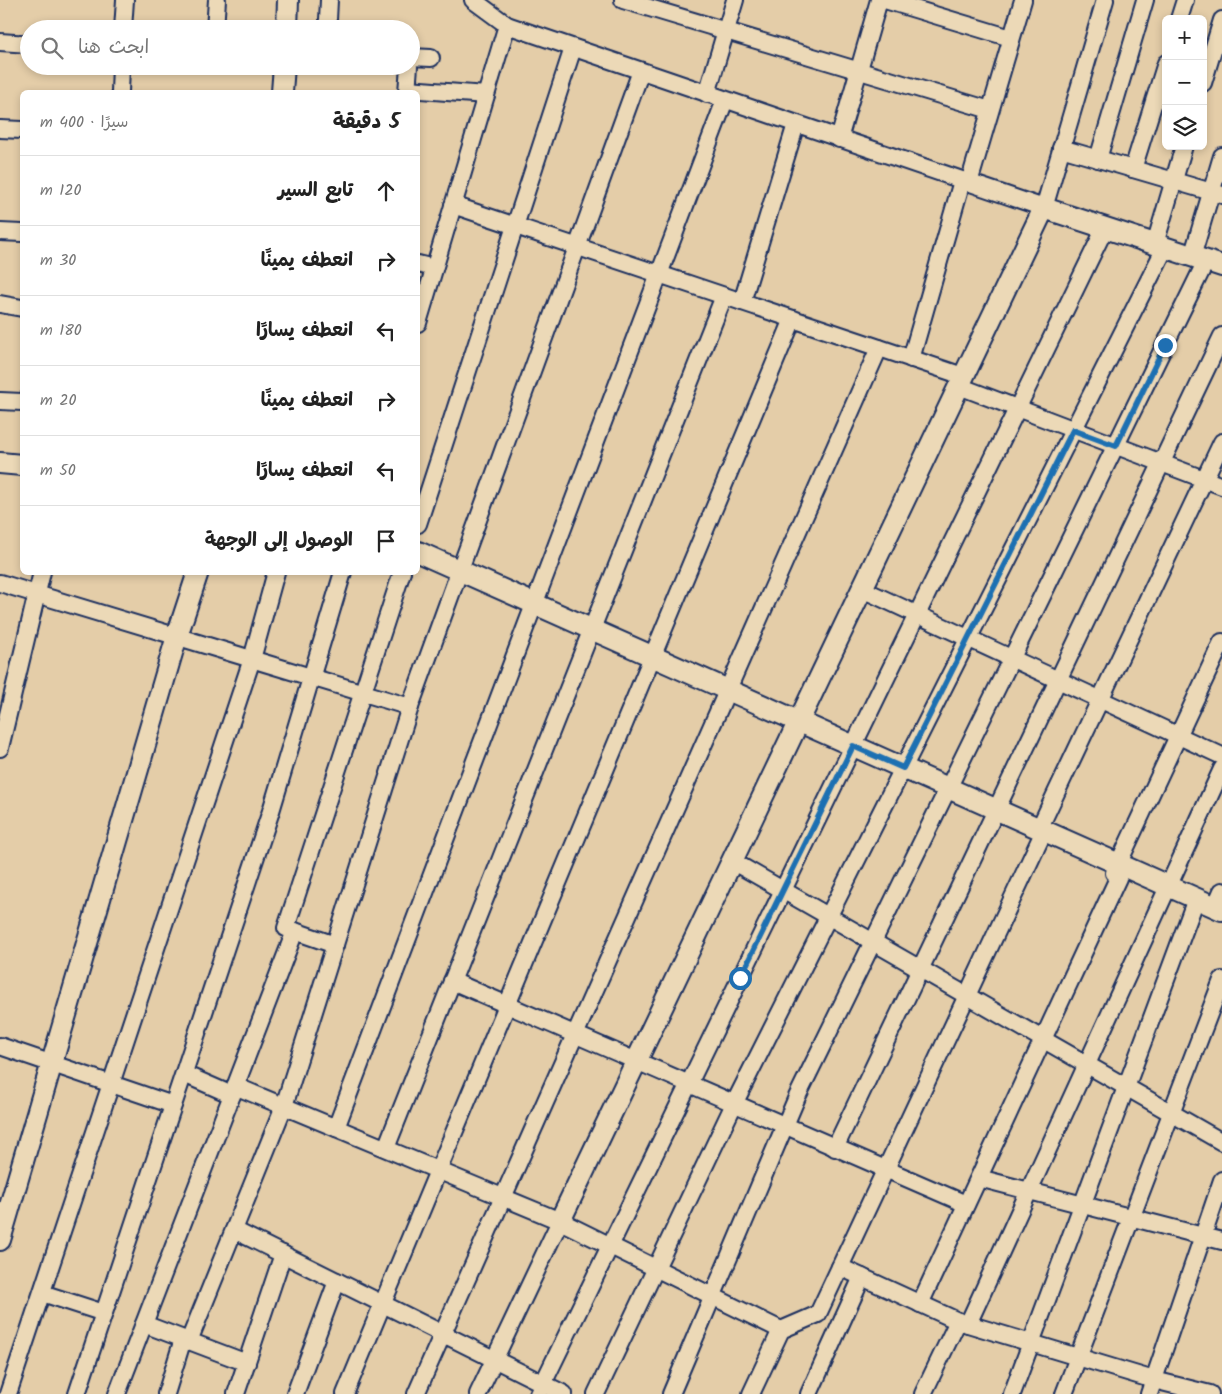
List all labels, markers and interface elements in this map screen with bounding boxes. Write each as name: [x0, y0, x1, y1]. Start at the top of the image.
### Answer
map controls: [1162, 15, 1207, 150]
button: +: [1162, 15, 1207, 60]
search box: [20, 20, 420, 75]
text: ابحث هنا: [78, 33, 149, 63]
icon: search: [38, 34, 66, 62]
button: −: [1162, 60, 1207, 105]
button: layers: [1162, 105, 1207, 150]
text: 5 دقيقة: [333, 106, 400, 139]
text: سيرًا · 400 m: [40, 110, 128, 135]
text: تابع السير: [278, 176, 353, 206]
icon: ahead: [372, 177, 400, 205]
text: 120 m: [40, 178, 82, 203]
text: انعطف يمينًا: [261, 246, 353, 276]
icon: right: [372, 247, 400, 275]
text: 30 m: [40, 248, 76, 273]
text: انعطف يسارًا: [256, 316, 353, 346]
icon: left: [372, 317, 400, 345]
text: 180 m: [40, 318, 82, 343]
route end: [1154, 334, 1177, 357]
text: انعطف يمينًا: [261, 386, 353, 416]
icon: right: [372, 387, 400, 415]
text: 20 m: [40, 388, 76, 413]
text: انعطف يسارًا: [256, 456, 353, 486]
icon: left: [372, 457, 400, 485]
text: 50 m: [40, 458, 76, 483]
text: الوصول إلى الوجهة: [205, 526, 353, 556]
icon: arrive: [372, 527, 400, 555]
route start: [729, 967, 752, 990]

